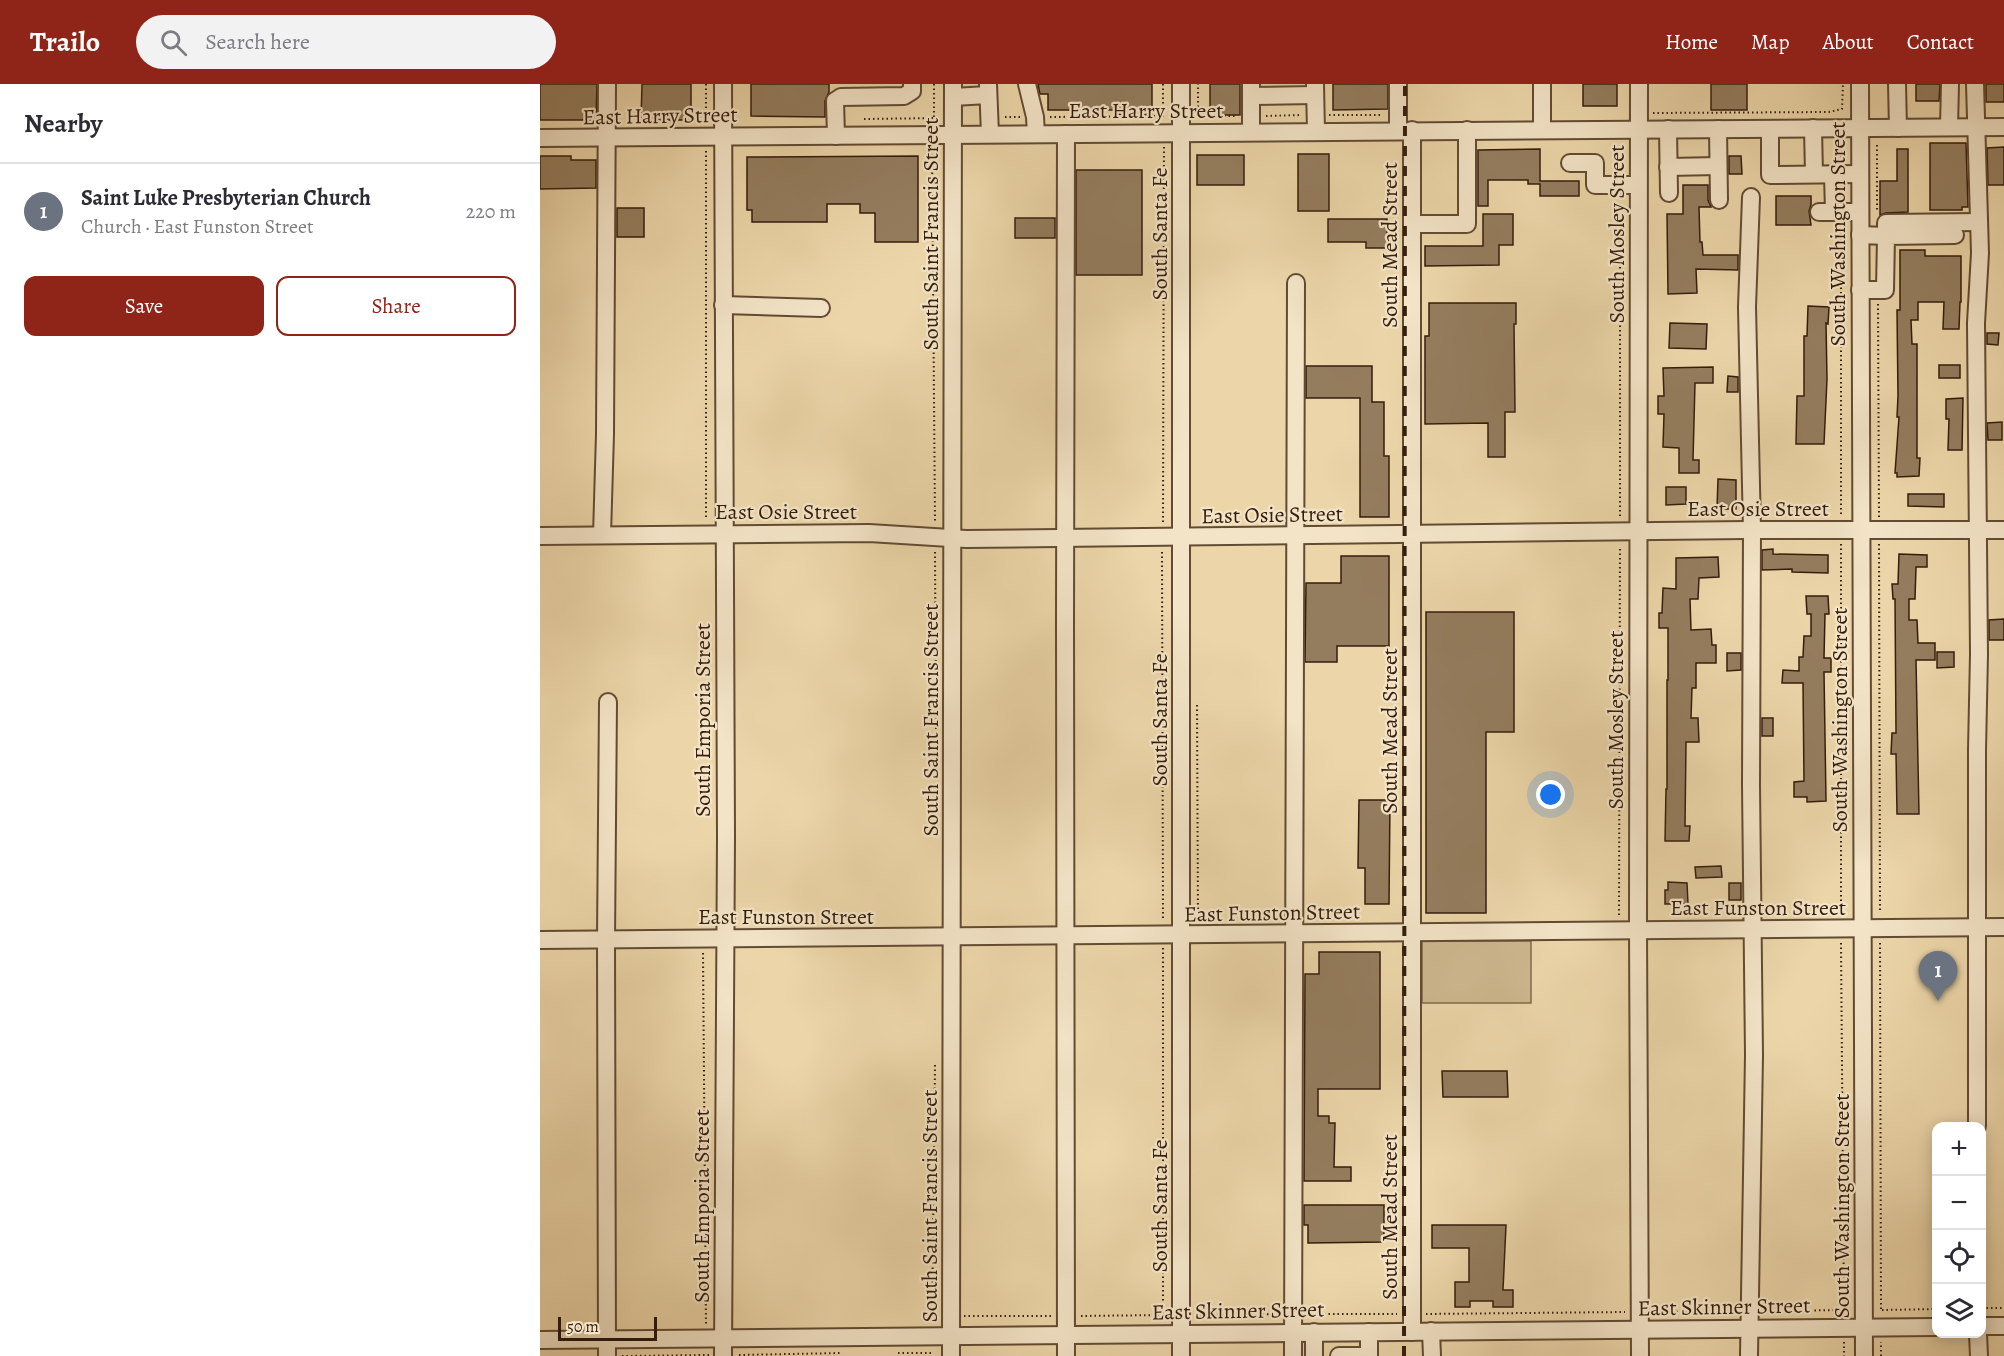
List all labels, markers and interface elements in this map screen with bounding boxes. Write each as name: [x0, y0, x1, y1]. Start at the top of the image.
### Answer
search box: [136, 15, 556, 69]
text: Trailo: [30, 23, 100, 61]
icon: search: [157, 26, 190, 59]
text: Search here: [205, 27, 310, 57]
text: Home: [1665, 28, 1718, 56]
text: Map: [1751, 28, 1789, 56]
text: About: [1822, 28, 1874, 56]
text: Contact: [1907, 28, 1974, 56]
street label: East Harry Street: [1068, 96, 1224, 126]
street label: East Harry Street: [582, 100, 738, 132]
text: Nearby: [24, 106, 103, 141]
street label: South Saint Francis Street: [916, 118, 946, 350]
street label: South Washington Street: [1823, 121, 1853, 347]
street label: South Mosley Street: [1602, 145, 1632, 323]
street label: South Mead Street: [1375, 162, 1405, 328]
street label: South Santa Fe: [1145, 168, 1175, 300]
text: Saint Luke Presbyterian Church: [81, 183, 371, 213]
text: 1: [40, 198, 47, 225]
text: 220 m: [466, 198, 516, 225]
text: Church · East Funston Street: [81, 213, 314, 240]
button: Save: [24, 276, 264, 336]
button: Share: [276, 276, 516, 336]
street label: East Osie Street: [1687, 494, 1829, 524]
street label: East Osie Street: [715, 497, 857, 527]
street label: East Osie Street: [1201, 499, 1343, 531]
street label: South Saint Francis Street: [916, 604, 946, 836]
street label: South Washington Street: [1825, 607, 1855, 833]
street label: South Emporia Street: [688, 623, 718, 817]
street label: South Mosley Street: [1601, 631, 1631, 809]
street label: South Mead Street: [1375, 648, 1405, 814]
street label: South Santa Fe: [1145, 654, 1175, 786]
your location: [1536, 780, 1565, 809]
street label: East Funston Street: [1670, 893, 1846, 923]
street label: East Funston Street: [1184, 896, 1360, 930]
street label: East Funston Street: [698, 902, 874, 932]
pin: 1: [1918, 952, 1958, 1001]
street label: South Saint Francis Street: [915, 1090, 945, 1322]
street label: South Washington Street: [1827, 1093, 1857, 1319]
street label: South Emporia Street: [687, 1109, 717, 1303]
map controls: [1932, 1122, 1986, 1338]
button: +: [1932, 1122, 1986, 1176]
street label: South Mead Street: [1375, 1134, 1405, 1300]
street label: South Santa Fe: [1145, 1140, 1175, 1272]
button: −: [1932, 1176, 1986, 1230]
button: locate: [1932, 1230, 1986, 1284]
button: layers: [1932, 1284, 1986, 1338]
street label: East Skinner Street: [1637, 1290, 1811, 1324]
street label: East Skinner Street: [1151, 1294, 1325, 1328]
scale bar: [558, 1314, 657, 1342]
text: 50 m: [567, 1316, 599, 1338]

